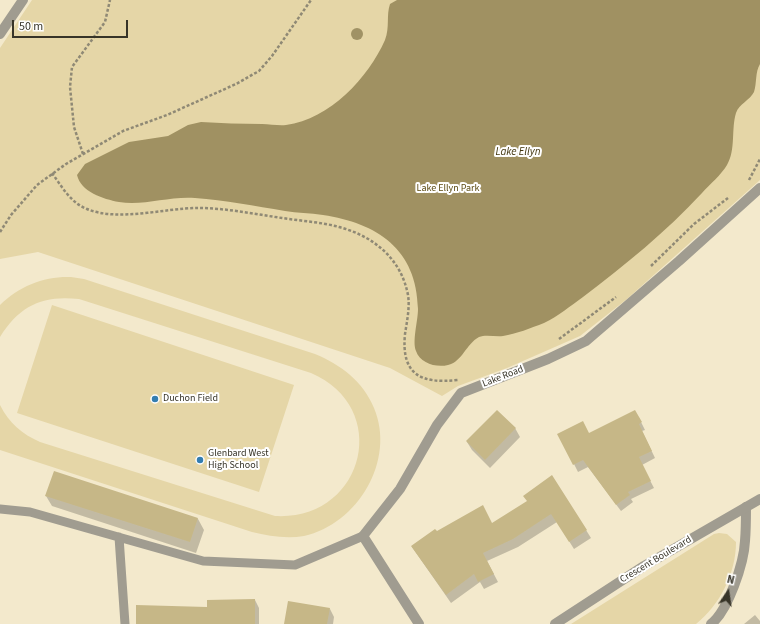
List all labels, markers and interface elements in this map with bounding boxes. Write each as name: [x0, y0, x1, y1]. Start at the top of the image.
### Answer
scale bar: [14, 12, 130, 38]
text: 50 m: [19, 18, 43, 35]
water label: Lake Ellyn: [495, 146, 541, 160]
park label: Lake Ellyn Park: [417, 183, 479, 195]
street label: Lake Road: [481, 364, 525, 390]
place label: Duchon Field: [163, 393, 218, 405]
marker: Duchon Field: [150, 394, 160, 404]
place label: Glenbard West High School: [208, 448, 269, 472]
marker: Glenbard West High School: [195, 455, 205, 465]
street label: Crescent Boulevard: [618, 534, 694, 586]
north arrow: [708, 572, 748, 612]
text: N: [726, 572, 736, 588]

